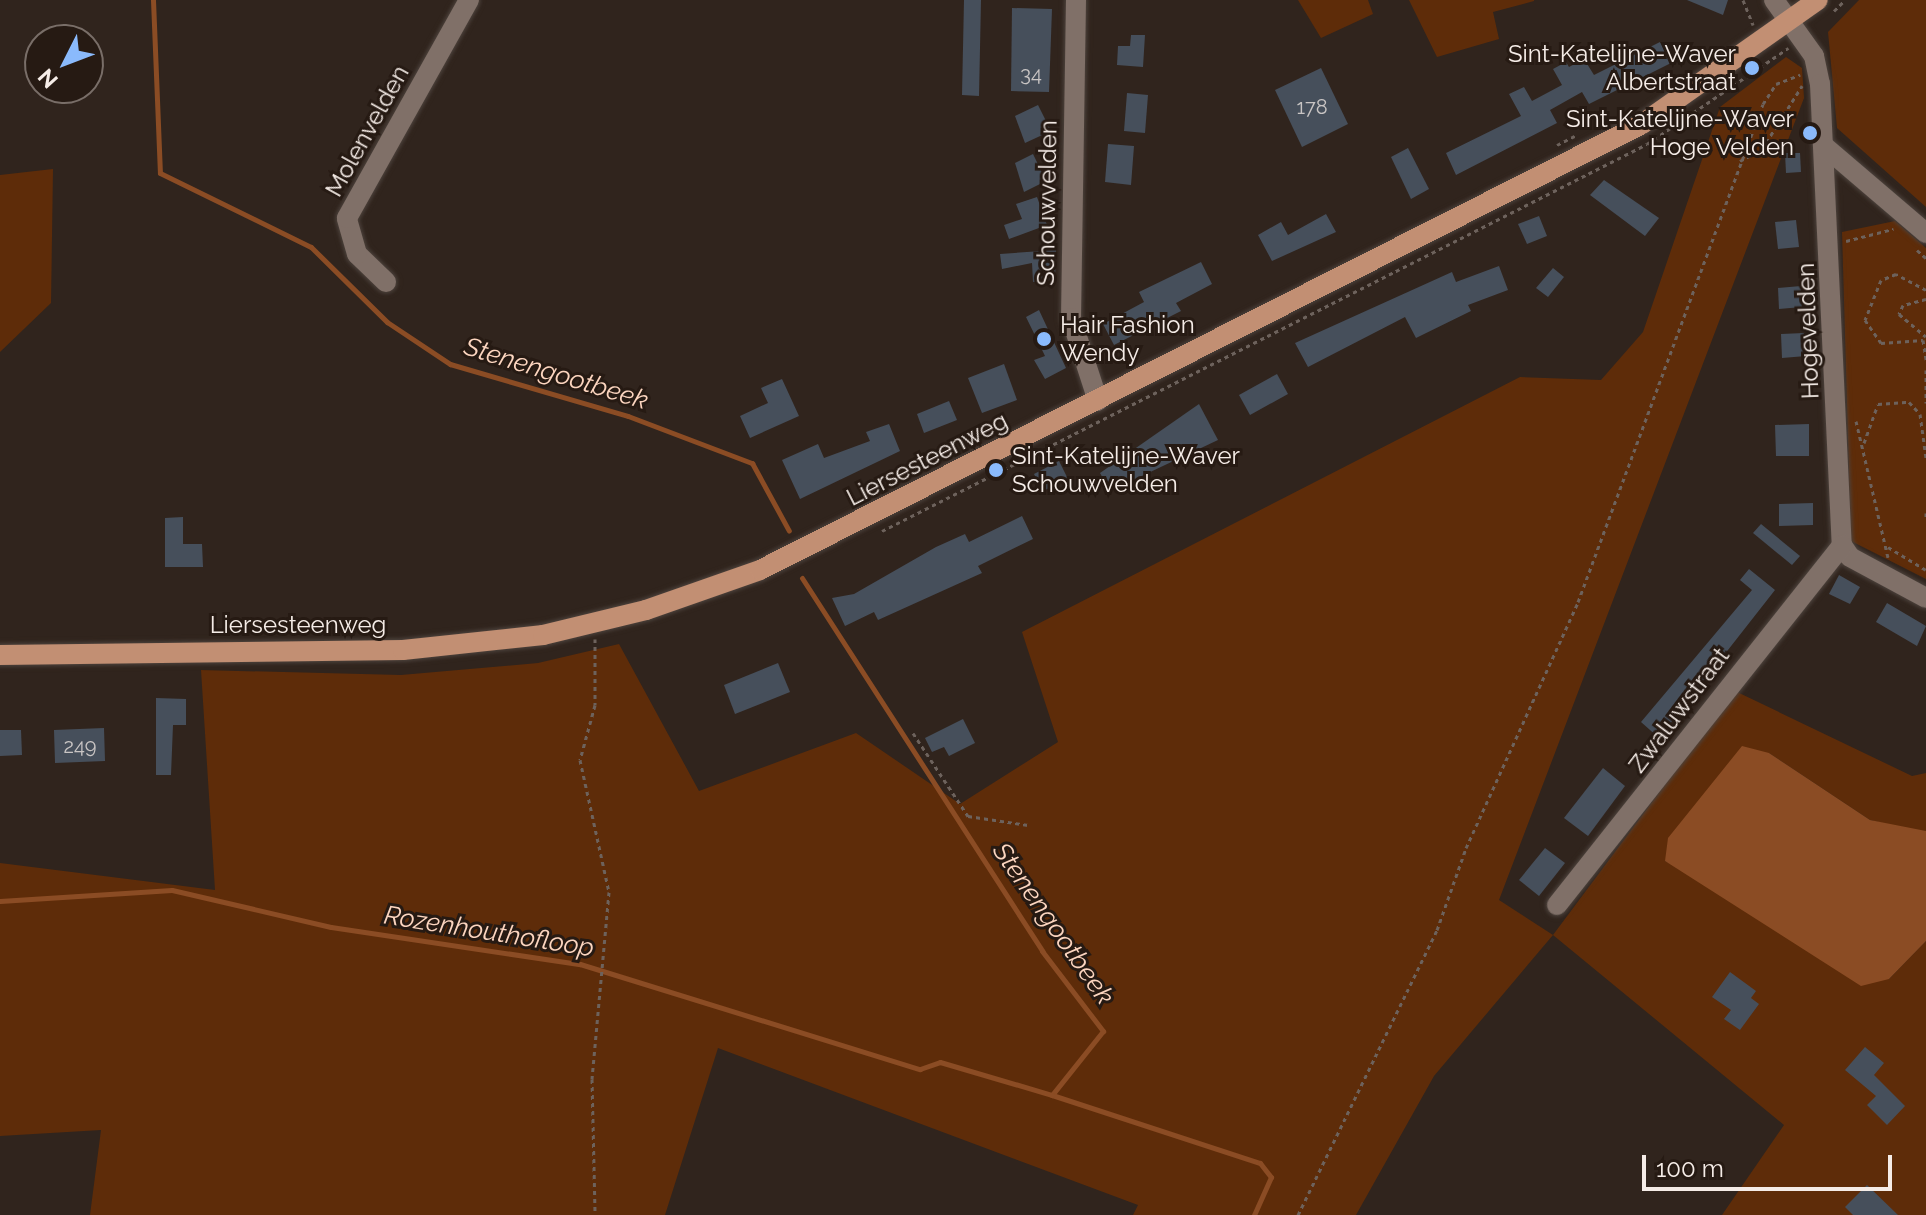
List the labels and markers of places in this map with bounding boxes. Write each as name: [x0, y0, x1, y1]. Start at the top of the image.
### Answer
place label: Sint-Katelijne-Waver Albertstraat: [1508, 40, 1736, 96]
marker: Sint-Katelijne-Waver Albertstraat: [1743, 59, 1761, 77]
place label: Sint-Katelijne-Waver Hoge Velden: [1566, 105, 1794, 161]
marker: Sint-Katelijne-Waver Hoge Velden: [1801, 124, 1819, 142]
place label: Hair Fashion Wendy: [1060, 311, 1195, 367]
marker: Hair Fashion Wendy: [1035, 330, 1053, 348]
place label: Sint-Katelijne-Waver Schouwvelden: [1012, 442, 1240, 498]
marker: Sint-Katelijne-Waver Schouwvelden: [987, 461, 1005, 479]

